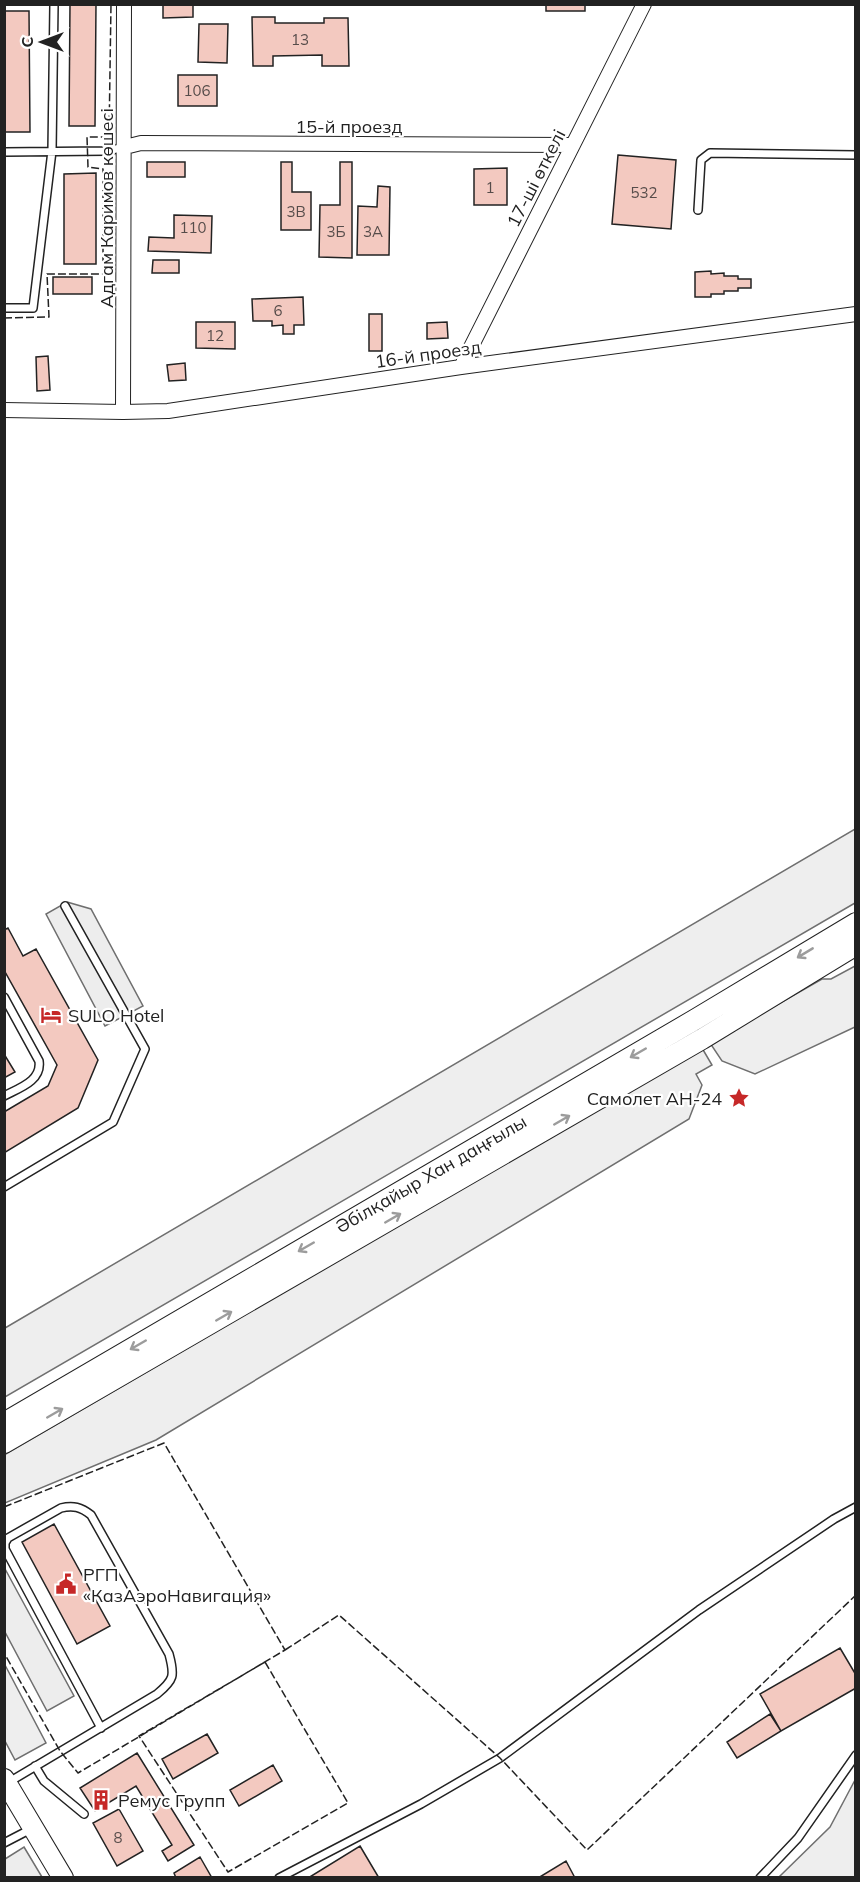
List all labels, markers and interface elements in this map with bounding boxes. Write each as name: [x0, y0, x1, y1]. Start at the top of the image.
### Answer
north arrow: [12, 12, 72, 72]
house number: 13: [291, 30, 309, 49]
text: С: [17, 36, 37, 47]
house number: 106: [183, 81, 211, 100]
street label: Адгам Каримов көшесі: [95, 108, 118, 308]
street label: 15-й проезд: [295, 115, 403, 138]
street label: 17-ші өткелі: [502, 125, 570, 231]
house number: 1: [485, 178, 495, 197]
house number: 532: [630, 183, 658, 202]
house number: 3В: [286, 202, 306, 221]
house number: 110: [179, 218, 207, 237]
house number: 3Б: [326, 222, 346, 241]
house number: 3А: [363, 222, 383, 241]
house number: 6: [273, 301, 283, 320]
house number: 12: [206, 326, 224, 345]
street label: 16-й проезд: [373, 335, 483, 373]
one-way arrow: [797, 948, 814, 960]
hotel icon: SULO Hotel: [39, 1003, 63, 1027]
place label: SULO Hotel: [68, 1004, 164, 1027]
one-way arrow: [630, 1047, 647, 1059]
place icon: Самолет АН-24: [727, 1086, 751, 1110]
place label: Самолет АН-24: [587, 1087, 722, 1110]
street label: Әбілқайыр Хан даңғылы: [331, 1110, 531, 1238]
one-way arrow: [553, 1114, 570, 1126]
one-way arrow: [384, 1212, 401, 1224]
one-way arrow: [298, 1241, 315, 1253]
one-way arrow: [215, 1309, 232, 1321]
one-way arrow: [130, 1339, 147, 1351]
one-way arrow: [46, 1407, 63, 1419]
place label: РГП «КазАэроНавигация»: [83, 1563, 271, 1607]
public building icon: РГП «КазАэроНавигация»: [54, 1572, 78, 1596]
building icon: Ремус Групп: [89, 1788, 113, 1812]
place label: Ремус Групп: [118, 1789, 226, 1812]
house number: 8: [113, 1828, 123, 1847]

